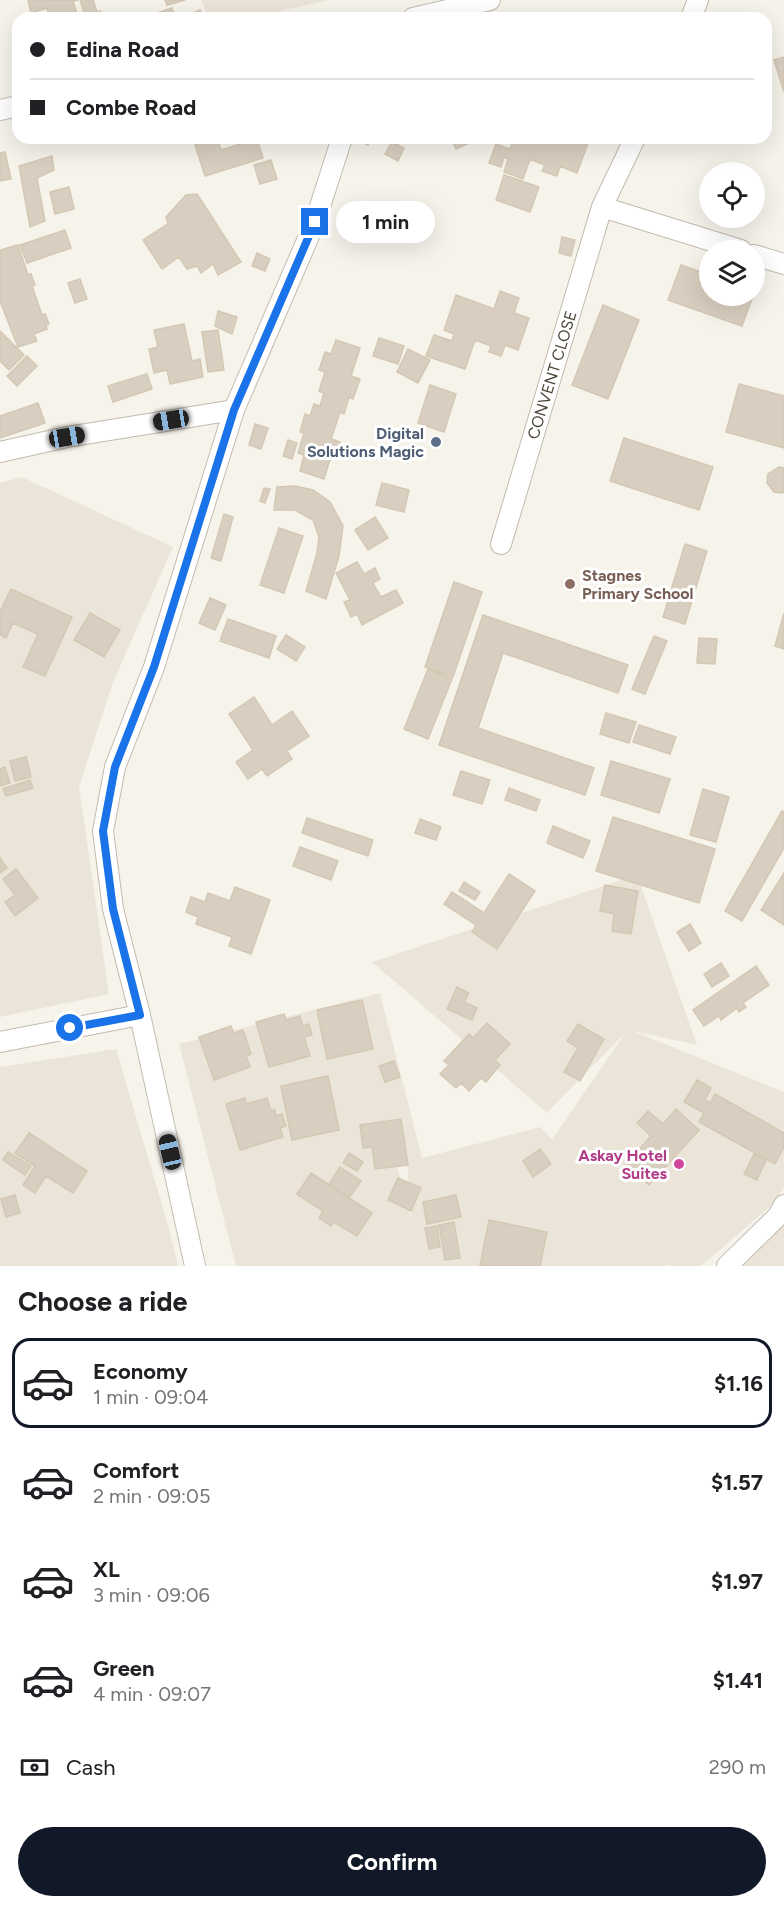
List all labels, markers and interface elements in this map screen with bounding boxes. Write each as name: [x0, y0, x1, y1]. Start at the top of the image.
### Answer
text: Edina Road: [66, 36, 179, 63]
text: Combe Road: [66, 94, 196, 121]
map controls: [699, 162, 765, 306]
button: locate: [699, 162, 765, 228]
callout: 1 min: [336, 201, 435, 243]
route end: [301, 208, 328, 235]
text: 1 min: [362, 210, 409, 234]
button: layers: [699, 240, 765, 306]
street label: CONVENT CLOSE: [523, 308, 581, 442]
car: [152, 408, 190, 432]
place label: Digital Solutions Magic: [307, 424, 424, 461]
car: [48, 425, 86, 449]
marker: Digital Solutions Magic: [429, 435, 443, 449]
place label: Stagnes Primary School: [582, 566, 694, 603]
marker: Stagnes Primary School: [563, 577, 577, 591]
route start: [56, 1014, 83, 1041]
car: [157, 1132, 183, 1172]
place label: Askay Hotel Suites: [578, 1146, 668, 1183]
marker: Askay Hotel Suites: [672, 1157, 686, 1171]
text: Choose a ride: [18, 1285, 187, 1318]
icon: car: [21, 1356, 75, 1410]
text: Economy: [93, 1358, 188, 1385]
text: $1.16: [714, 1370, 763, 1397]
text: 1 min · 09:04: [93, 1385, 208, 1409]
icon: car: [21, 1455, 75, 1509]
text: Comfort: [93, 1457, 179, 1484]
text: $1.57: [711, 1469, 763, 1496]
text: 2 min · 09:05: [93, 1484, 210, 1508]
icon: car: [21, 1554, 75, 1608]
text: XL: [93, 1556, 120, 1583]
text: $1.97: [711, 1568, 763, 1595]
text: 3 min · 09:06: [93, 1583, 210, 1607]
icon: car: [21, 1653, 75, 1707]
text: Green: [93, 1655, 155, 1682]
text: $1.41: [713, 1667, 763, 1694]
text: 4 min · 09:07: [93, 1682, 211, 1706]
icon: cash: [18, 1751, 51, 1784]
text: Cash: [66, 1754, 116, 1781]
text: 290 m: [709, 1755, 766, 1779]
button: Confirm: [18, 1827, 766, 1896]

